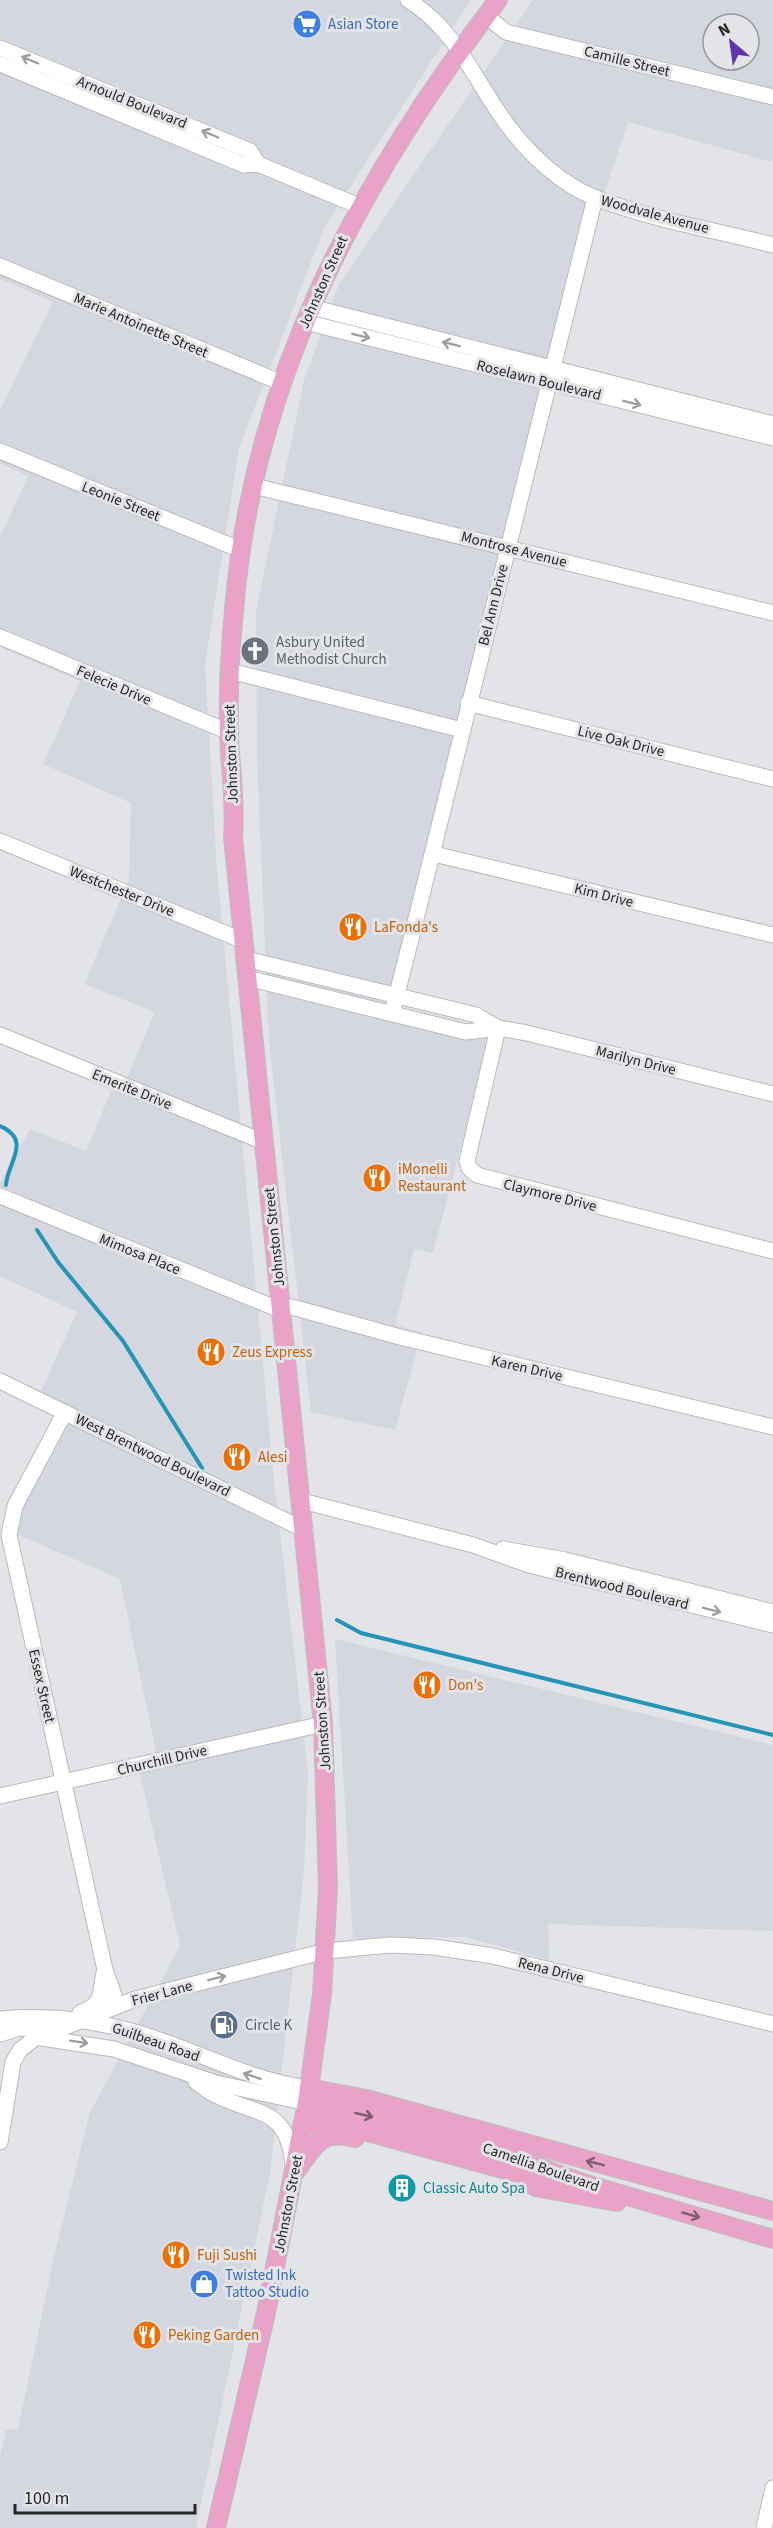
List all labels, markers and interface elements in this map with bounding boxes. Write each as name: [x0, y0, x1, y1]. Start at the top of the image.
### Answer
supermarket icon: Asian Store: [291, 8, 323, 40]
north arrow: [701, 12, 761, 72]
place label: Asian Store: [328, 14, 398, 35]
text: N: [714, 18, 734, 42]
street label: Camille Street: [582, 41, 672, 82]
one-way arrow: [21, 54, 39, 65]
street label: Arnould Boulevard: [74, 71, 190, 134]
one-way arrow: [201, 128, 219, 139]
street label: Woodvale Avenue: [598, 190, 711, 239]
street label: Johnston Street: [294, 233, 353, 332]
street label: Marie Antoinette Street: [70, 288, 211, 363]
one-way arrow: [352, 330, 371, 342]
one-way arrow: [442, 338, 461, 350]
street label: Roselawn Boulevard: [474, 355, 603, 406]
one-way arrow: [622, 398, 641, 410]
street label: Leonie Street: [79, 476, 163, 527]
street label: Montrose Avenue: [459, 526, 569, 573]
street label: Bel Ann Drive: [473, 562, 514, 648]
place label: Asbury United Methodist Church: [276, 632, 387, 670]
church icon: Asbury United Methodist Church: [239, 635, 271, 667]
street label: Felecie Drive: [73, 660, 154, 711]
street label: Johnston Street: [219, 704, 244, 804]
street label: Live Oak Drive: [575, 721, 667, 762]
street label: Westchester Drive: [66, 861, 177, 922]
street label: Kim Drive: [572, 878, 636, 913]
restaurant icon: LaFonda's: [337, 911, 369, 943]
place label: LaFonda's: [374, 917, 438, 938]
street label: Marilyn Drive: [594, 1040, 678, 1081]
street label: Emerite Drive: [89, 1064, 175, 1115]
place label: iMonelli Restaurant: [398, 1159, 466, 1197]
restaurant icon: iMonelli Restaurant: [361, 1162, 393, 1194]
street label: Claymore Drive: [501, 1174, 599, 1217]
street label: Johnston Street: [259, 1186, 290, 1287]
street label: Mimosa Place: [96, 1229, 184, 1280]
restaurant icon: Zeus Express: [195, 1336, 227, 1368]
place label: Zeus Express: [232, 1342, 312, 1363]
street label: Karen Drive: [489, 1350, 565, 1387]
street label: West Brentwood Boulevard: [72, 1409, 234, 1502]
restaurant icon: Alesi: [221, 1441, 253, 1473]
place label: Alesi: [258, 1447, 287, 1468]
street label: Brentwood Boulevard: [553, 1562, 691, 1615]
one-way arrow: [702, 1605, 721, 1617]
street label: Essex Street: [23, 1647, 60, 1725]
restaurant icon: Don's: [411, 1669, 443, 1701]
street label: Johnston Street: [309, 1671, 336, 1771]
place label: Don's: [448, 1675, 483, 1696]
street label: Churchill Drive: [115, 1740, 209, 1781]
street label: Rena Drive: [516, 1952, 586, 1989]
one-way arrow: [207, 1972, 226, 1983]
street label: Frier Lane: [129, 1975, 195, 2012]
fuel station icon: Circle K: [208, 2009, 240, 2041]
place label: Circle K: [245, 2015, 292, 2036]
street label: Guilbeau Road: [109, 2018, 202, 2067]
one-way arrow: [69, 2037, 89, 2048]
one-way arrow: [243, 2070, 262, 2081]
one-way arrow: [354, 2110, 373, 2122]
street label: Camellia Boulevard: [480, 2138, 602, 2197]
street label: Johnston Street: [269, 2153, 308, 2255]
one-way arrow: [586, 2157, 605, 2169]
building icon: Classic Auto Spa: [386, 2172, 418, 2204]
place label: Classic Auto Spa: [423, 2178, 525, 2199]
one-way arrow: [681, 2210, 700, 2221]
restaurant icon: Fuji Sushi: [160, 2239, 192, 2271]
place label: Fuji Sushi: [197, 2245, 257, 2266]
place label: Twisted Ink Tattoo Studio: [225, 2265, 309, 2303]
shop icon: Twisted Ink Tattoo Studio: [188, 2268, 220, 2300]
restaurant icon: Peking Garden: [131, 2319, 163, 2351]
place label: Peking Garden: [168, 2325, 259, 2346]
scale bar: [15, 2477, 195, 2515]
text: 100 m: [24, 2486, 69, 2511]

